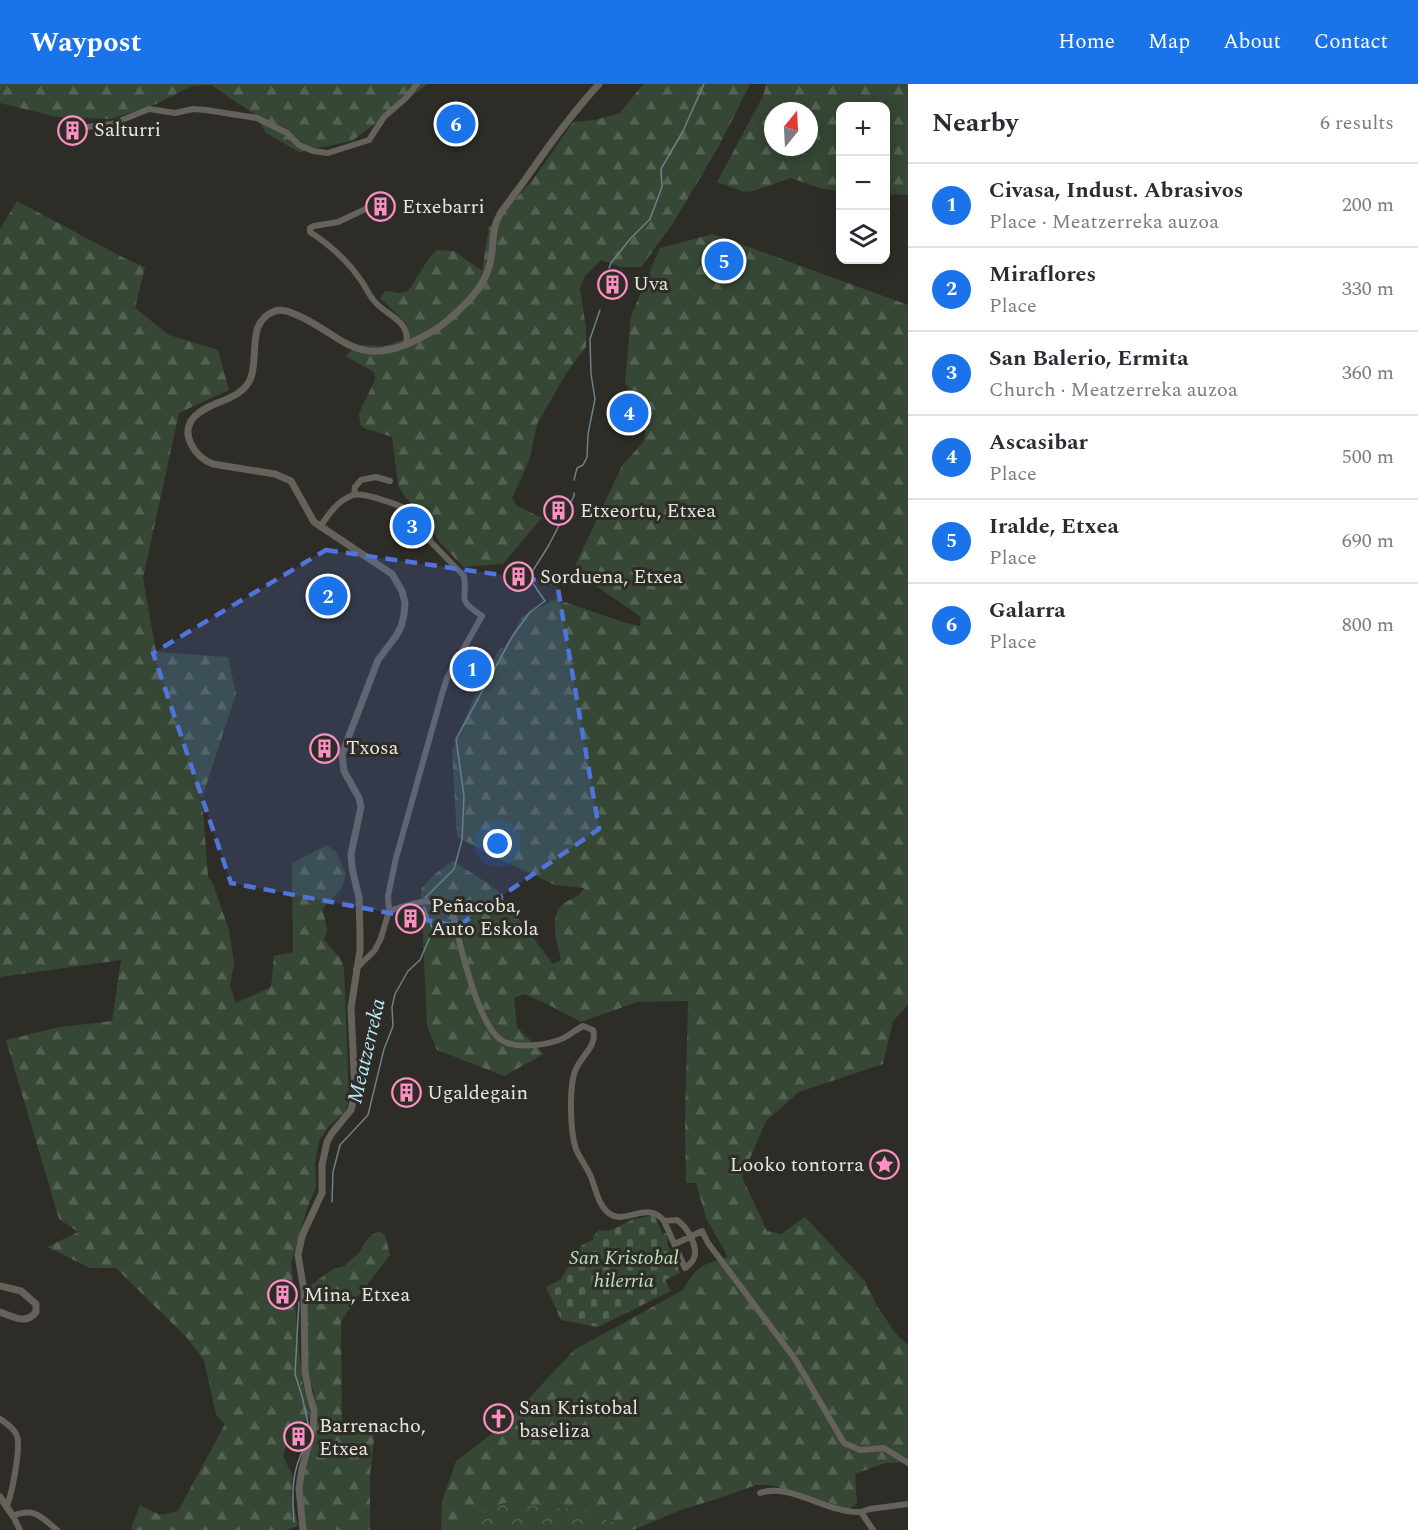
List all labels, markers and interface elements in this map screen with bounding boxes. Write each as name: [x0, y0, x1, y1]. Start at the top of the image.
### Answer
text: Waypost: [30, 21, 141, 64]
text: Home: [1058, 26, 1115, 58]
text: Map: [1148, 26, 1190, 58]
text: About: [1223, 26, 1281, 58]
text: Contact: [1314, 26, 1388, 58]
pin: 6: [436, 102, 476, 147]
north arrow: [764, 102, 818, 156]
map controls: [836, 102, 890, 264]
button: +: [836, 102, 890, 156]
text: Nearby: [932, 103, 1018, 143]
text: 6 results: [1320, 108, 1394, 138]
building icon: Salturri: [57, 114, 89, 146]
place label: Salturri: [94, 115, 161, 145]
button: −: [836, 156, 890, 210]
text: Civasa, Indust. Abrasivos: [989, 174, 1243, 207]
text: 1: [946, 190, 957, 220]
text: 200 m: [1342, 190, 1394, 220]
building icon: Etxebarri: [365, 191, 397, 223]
place label: Etxebarri: [402, 192, 485, 222]
text: Place · Meatzerreka auzoa: [989, 207, 1219, 237]
button: layers: [836, 210, 890, 264]
pin: 5: [704, 238, 744, 284]
text: Miraflores: [989, 258, 1096, 291]
building icon: Uva: [596, 268, 628, 300]
place label: Uva: [633, 269, 669, 299]
text: 2: [946, 274, 957, 304]
text: 330 m: [1342, 274, 1394, 304]
text: Place: [989, 291, 1037, 321]
text: San Balerio, Ermita: [989, 342, 1189, 375]
text: 3: [946, 358, 957, 388]
text: 360 m: [1342, 358, 1394, 388]
text: Church · Meatzerreka auzoa: [989, 375, 1238, 405]
pin: 4: [610, 390, 648, 436]
text: Ascasibar: [989, 426, 1088, 459]
text: 4: [946, 442, 957, 472]
text: 500 m: [1342, 442, 1394, 472]
text: Place: [989, 459, 1037, 489]
building icon: Etxeortu, Etxea: [543, 495, 575, 527]
place label: Etxeortu, Etxea: [580, 496, 716, 526]
pin: 3: [392, 504, 432, 548]
text: Iralde, Etxea: [989, 510, 1119, 543]
text: 5: [946, 526, 957, 556]
text: 690 m: [1342, 526, 1394, 556]
text: Place: [989, 543, 1037, 573]
building icon: Sorduena, Etxea: [503, 561, 535, 593]
place label: Sorduena, Etxea: [540, 562, 683, 592]
pin: 2: [308, 574, 348, 618]
text: Galarra: [989, 594, 1066, 627]
text: 6: [946, 610, 957, 640]
text: 800 m: [1342, 610, 1394, 640]
text: Place: [989, 627, 1037, 657]
pin: 1: [452, 646, 492, 692]
building icon: Txosa: [309, 732, 341, 764]
place label: Txosa: [346, 733, 399, 763]
your location: [483, 829, 512, 858]
place label: Peñacoba, Auto Eskola: [431, 891, 539, 944]
building icon: Peñacoba, Auto Eskola: [394, 902, 426, 934]
water label: Meatzerreka: [339, 995, 395, 1107]
building icon: Ugaldegain: [390, 1077, 422, 1109]
place label: Ugaldegain: [427, 1078, 528, 1108]
place icon: Looko tontorra: [869, 1149, 901, 1181]
place label: Looko tontorra: [730, 1150, 864, 1180]
park label: San Kristobal hilerria: [569, 1243, 679, 1296]
building icon: Mina, Etxea: [267, 1279, 299, 1311]
place label: Mina, Etxea: [304, 1280, 410, 1310]
place label: San Kristobal baseliza: [519, 1393, 638, 1446]
church icon: San Kristobal baseliza: [482, 1403, 514, 1435]
place label: Barrenacho, Etxea: [319, 1411, 426, 1464]
building icon: Barrenacho, Etxea: [282, 1421, 314, 1453]

